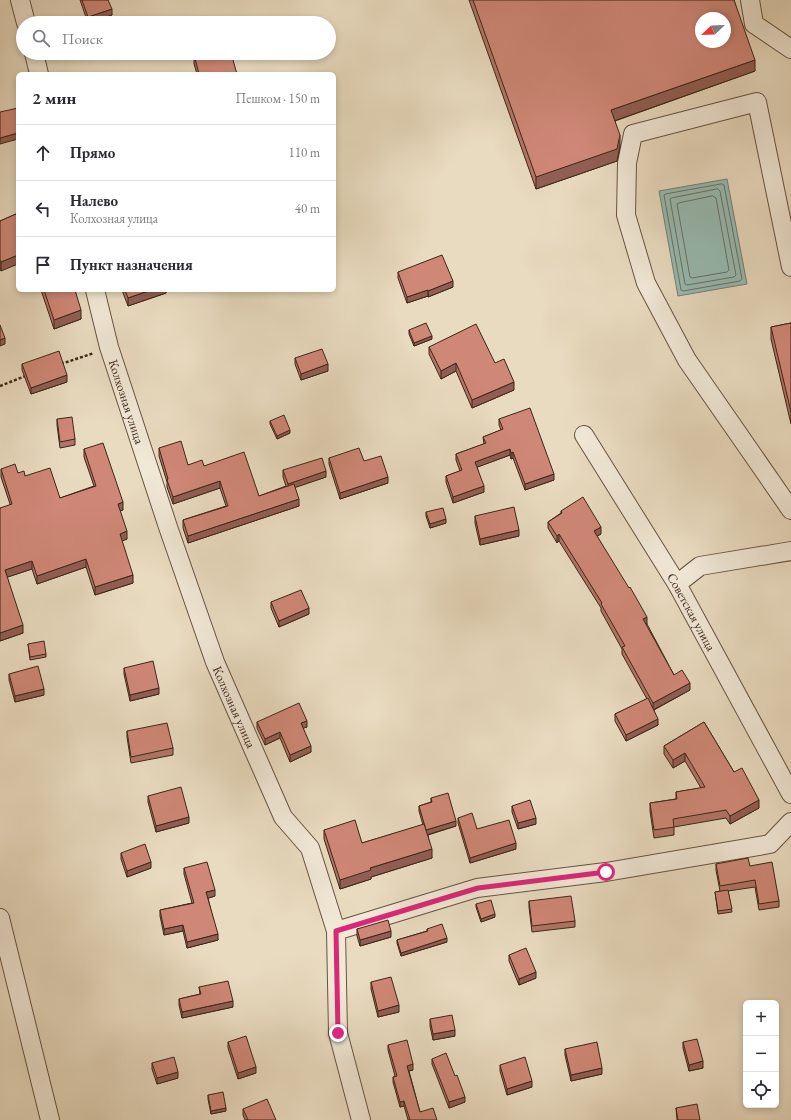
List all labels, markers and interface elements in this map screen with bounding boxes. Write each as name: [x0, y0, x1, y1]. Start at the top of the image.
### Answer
north arrow: [695, 12, 731, 48]
search box: [16, 16, 336, 60]
icon: search: [30, 27, 52, 49]
text: Поиск: [62, 29, 103, 48]
text: 2 мин: [32, 87, 76, 109]
text: Пешком · 150 m: [236, 90, 320, 107]
icon: ahead: [32, 142, 54, 164]
text: Прямо: [70, 143, 115, 162]
text: 110 m: [289, 144, 320, 161]
text: Налево: [70, 191, 118, 210]
icon: left: [32, 198, 54, 220]
text: 40 m: [295, 200, 320, 217]
text: Колхозная улица: [70, 210, 158, 227]
icon: arrive: [32, 254, 54, 276]
text: Пункт назначения: [70, 255, 193, 274]
street label: Колхозная улица: [105, 357, 149, 447]
street label: Советская улица: [663, 569, 721, 654]
street label: Колхозная улица: [209, 663, 260, 751]
route start: [597, 863, 615, 881]
map controls: [743, 1000, 779, 1108]
button: +: [743, 1000, 779, 1036]
route end: [329, 1024, 347, 1042]
button: −: [743, 1036, 779, 1072]
button: locate: [743, 1072, 779, 1108]

